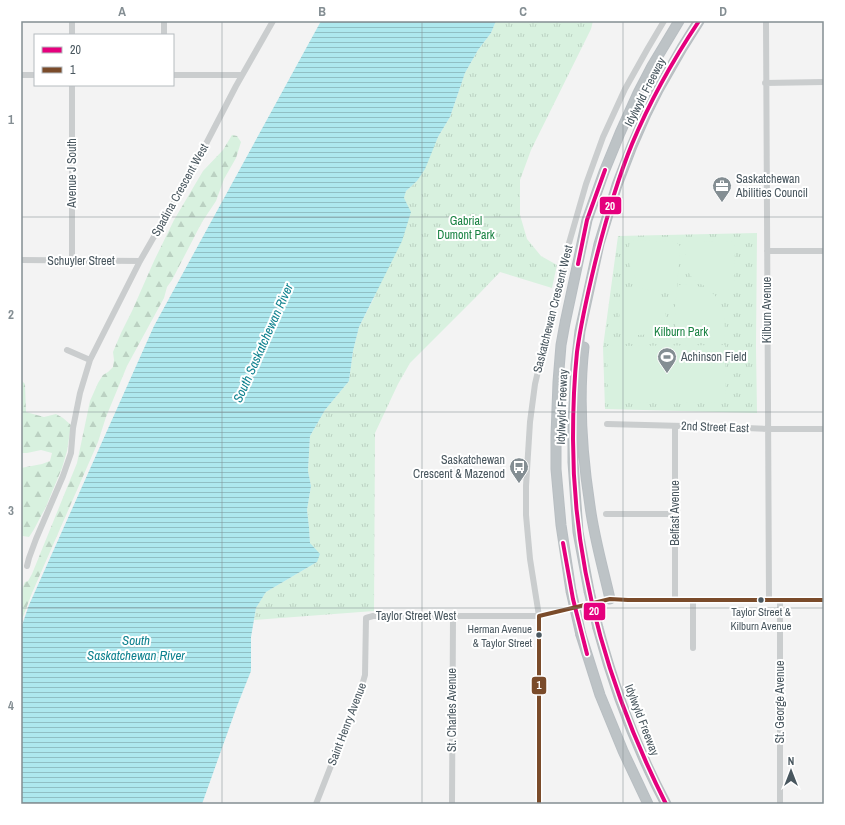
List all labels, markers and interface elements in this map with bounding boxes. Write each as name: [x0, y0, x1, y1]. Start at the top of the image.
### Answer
text: A: [118, 3, 126, 20]
text: B: [318, 3, 326, 20]
text: C: [519, 3, 527, 20]
text: D: [719, 3, 727, 20]
legend: [34, 34, 174, 86]
text: 20: [70, 42, 81, 58]
street label: Idylwyld Freeway: [621, 55, 669, 129]
text: 1: [70, 62, 76, 78]
text: 1: [8, 111, 14, 128]
street label: Avenue J South: [64, 138, 80, 209]
street label: Spadina Crescent West: [148, 141, 212, 239]
place label: Saskatchewan Abilities Council: [735, 171, 808, 201]
office icon: Saskatchewan Abilities Council: [711, 175, 733, 203]
line badge: 20: [599, 196, 622, 215]
text: 20: [605, 199, 615, 213]
park label: Gabrial Dumont Park: [437, 213, 495, 243]
street label: Saskatchewan Crescent West: [529, 243, 577, 375]
street label: Schuyler Street: [47, 253, 115, 269]
street label: Kilburn Avenue: [759, 277, 775, 343]
water label: South Saskatchewan River: [229, 280, 297, 405]
text: 2: [8, 306, 14, 323]
park label: Kilburn Park: [654, 324, 708, 340]
sports icon: Achinson Field: [656, 346, 678, 374]
place label: Achinson Field: [680, 349, 747, 365]
street label: Idylwyld Freeway: [553, 369, 571, 445]
street label: 2nd Street East: [681, 418, 749, 436]
place label: Saskatchewan Crescent & Mazenod: [413, 452, 505, 482]
bus stop icon: Saskatchewan Crescent & Mazenod: [508, 456, 530, 484]
street label: Belfast Avenue: [667, 480, 683, 546]
text: 3: [8, 502, 14, 519]
marker: Taylor Street & Kilburn Avenue: [756, 595, 766, 605]
line badge: 20: [583, 602, 606, 621]
text: 20: [589, 604, 599, 618]
place label: Taylor Street & Kilburn Avenue: [730, 605, 792, 633]
street label: Taylor Street West: [376, 608, 456, 624]
place label: Herman Avenue & Taylor Street: [467, 622, 532, 650]
marker: Herman Avenue & Taylor Street: [534, 630, 544, 640]
water label: South Saskatchewan River: [87, 632, 185, 664]
street label: St. George Avenue: [772, 661, 788, 744]
street label: St. Charles Avenue: [444, 668, 460, 752]
line badge: 1: [531, 676, 547, 695]
text: 1: [536, 678, 542, 692]
street label: Saint Henry Avenue: [324, 680, 370, 768]
street label: Idylwyld Freeway: [621, 682, 663, 758]
text: 4: [8, 697, 14, 714]
north arrow: [771, 751, 811, 791]
text: N: [788, 754, 794, 768]

